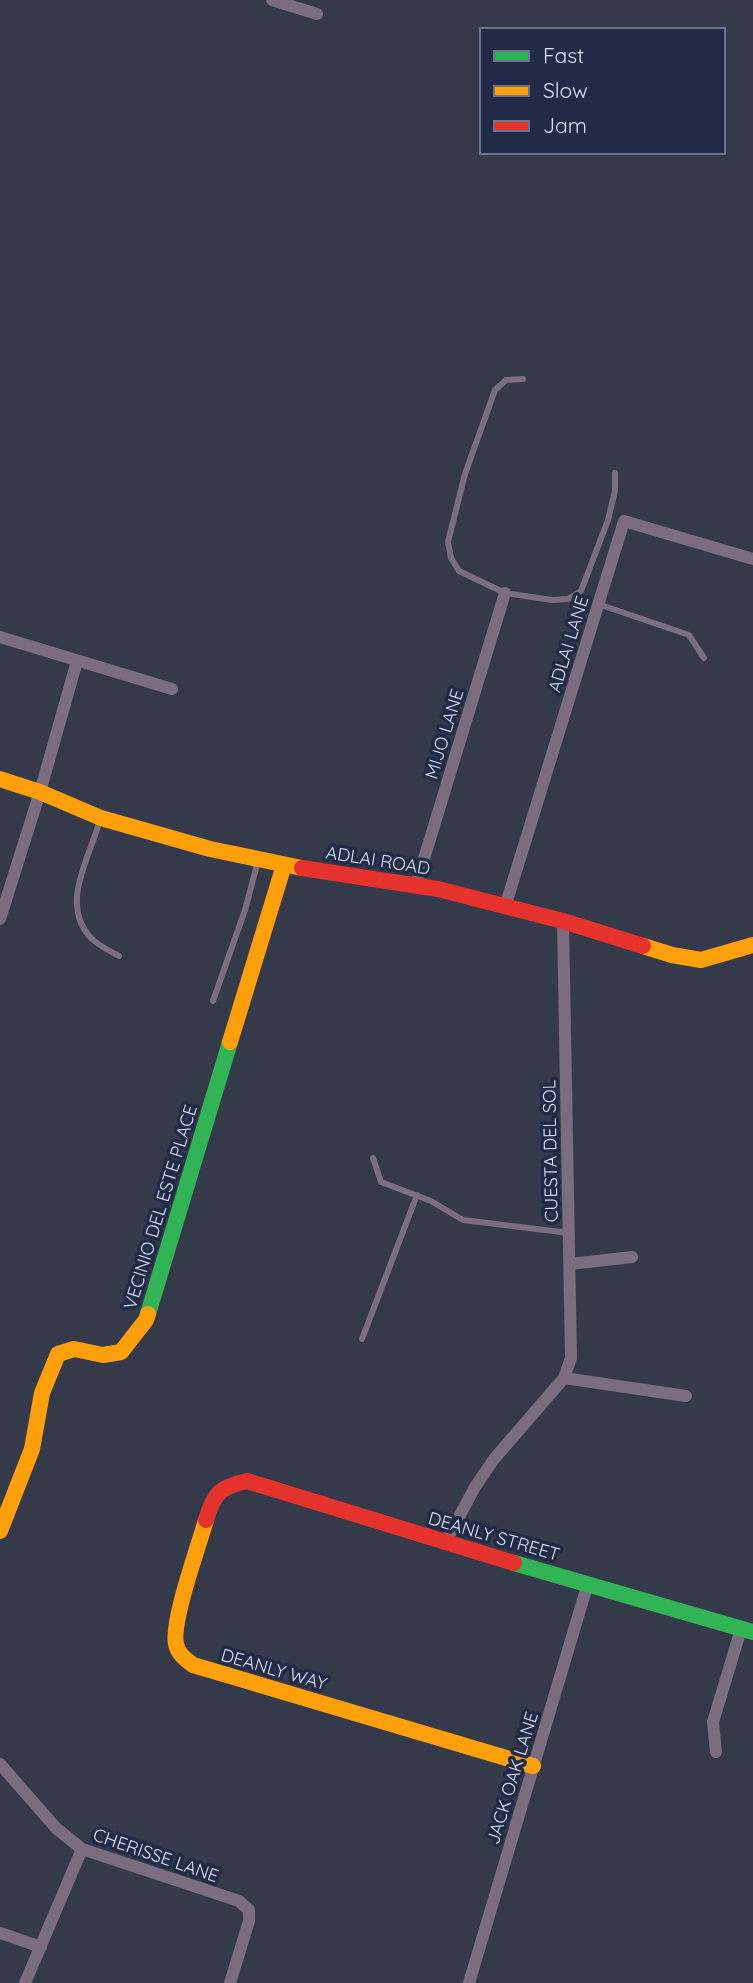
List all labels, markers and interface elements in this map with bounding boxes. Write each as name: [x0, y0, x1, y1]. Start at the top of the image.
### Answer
legend: [480, 28, 725, 154]
text: Fast: [543, 42, 584, 68]
text: Slow: [543, 77, 588, 103]
text: Jam: [543, 112, 587, 138]
street label: ADLAI LANE: [542, 593, 594, 695]
street label: MIJO LANE: [419, 686, 469, 782]
street label: ADLAI ROAD: [324, 840, 432, 880]
street label: CUESTA DEL SOL: [537, 1079, 563, 1222]
street label: VECINIO DEL ESTE PLACE: [118, 1102, 202, 1312]
street label: DEANLY STREET: [426, 1506, 563, 1566]
street label: DEANLY WAY: [218, 1643, 330, 1695]
street label: JACK OAK LANE: [481, 1709, 543, 1847]
street label: CHERISSE LANE: [90, 1823, 222, 1887]

